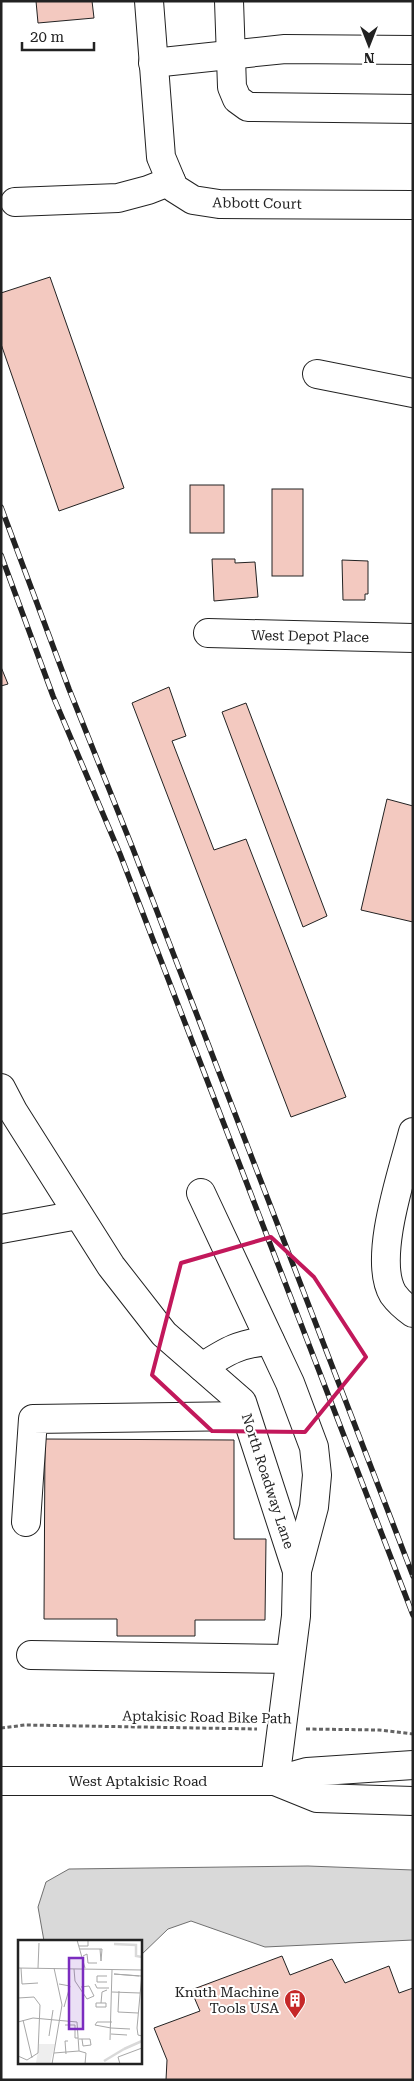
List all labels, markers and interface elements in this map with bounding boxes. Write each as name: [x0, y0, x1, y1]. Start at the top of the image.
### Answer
scale bar: [22, 20, 95, 52]
north arrow: [344, 20, 394, 70]
text: 20 m: [30, 28, 65, 46]
text: N: [363, 50, 374, 66]
street label: Abbott Court: [212, 194, 302, 212]
street label: West Depot Place: [251, 627, 369, 645]
street label: North Roadway Lane: [239, 1411, 298, 1551]
street label: Aptakisic Road Bike Path: [122, 1708, 292, 1726]
street label: West Aptakisic Road: [69, 1773, 207, 1789]
inset map: [18, 1940, 141, 2064]
place label: Knuth Machine Tools USA: [175, 1984, 279, 2016]
building icon: Knuth Machine Tools USA: [283, 1988, 307, 2019]

